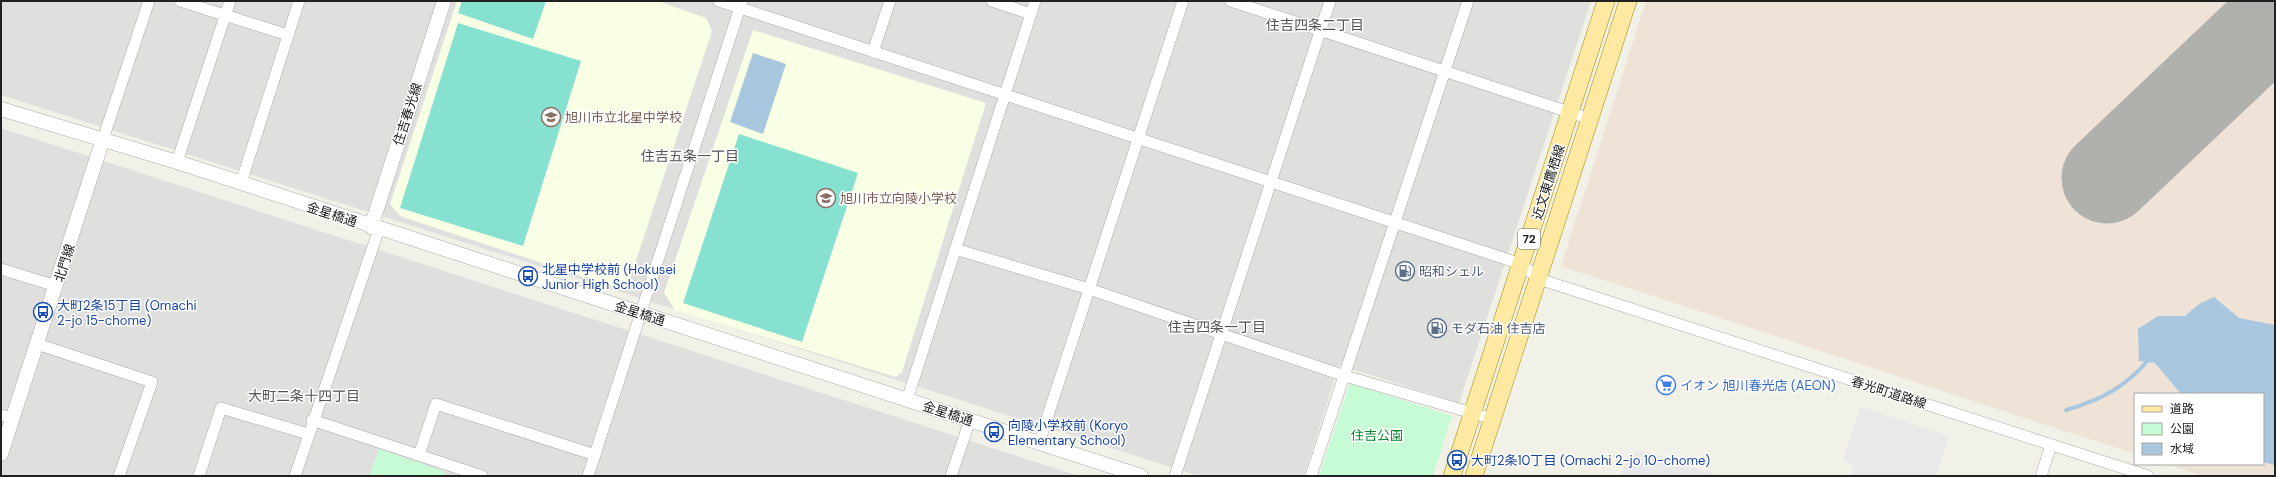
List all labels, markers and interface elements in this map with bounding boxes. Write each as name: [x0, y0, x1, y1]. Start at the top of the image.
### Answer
district label: 住吉四条二丁目: [1266, 16, 1364, 34]
street label: 住吉春光線: [389, 81, 426, 148]
school or university icon: 旭川市立北星中学校: [540, 106, 562, 128]
place label: 旭川市立北星中学校: [565, 109, 682, 126]
street label: 近文東鷹栖線: [1528, 142, 1569, 222]
district label: 住吉五条一丁目: [641, 147, 739, 165]
school or university icon: 旭川市立向陵小学校: [815, 187, 837, 209]
place label: 旭川市立向陵小学校: [840, 190, 957, 207]
street label: 金星橋通: [304, 198, 359, 231]
road number: 72: [1518, 229, 1540, 249]
street label: 北門線: [50, 242, 79, 284]
fuel station icon: 昭和シェル: [1394, 260, 1416, 282]
place label: 北星中学校前 (Hokusei Junior High School): [542, 261, 676, 293]
place label: 昭和シェル: [1419, 263, 1484, 280]
bus stop icon: 北星中学校前 (Hokusei Junior High School): [517, 265, 539, 287]
place label: 大町2条15丁目 (Omachi 2-jo 15-chome): [57, 297, 197, 329]
street label: 金星橋通: [612, 297, 667, 330]
bus stop icon: 大町2条15丁目 (Omachi 2-jo 15-chome): [32, 301, 54, 323]
fuel station icon: モダ石油 住吉店: [1426, 317, 1448, 339]
district label: 住吉四条一丁目: [1168, 318, 1266, 336]
place label: モダ石油 住吉店: [1451, 320, 1545, 337]
street label: 春光町道路線: [1849, 372, 1929, 413]
supermarket icon: イオン 旭川春光店 (AEON): [1655, 374, 1677, 396]
place label: イオン 旭川春光店 (AEON): [1680, 377, 1836, 394]
district label: 大町二条十四丁目: [248, 387, 360, 405]
legend: [2134, 393, 2264, 465]
street label: 金星橋通: [920, 397, 975, 430]
text: 道路: [2170, 401, 2194, 417]
place label: 向陵小学校前 (Koryo Elementary School): [1008, 417, 1129, 449]
bus stop icon: 向陵小学校前 (Koryo Elementary School): [983, 421, 1005, 443]
text: 公園: [2170, 421, 2194, 437]
park label: 住吉公園: [1351, 427, 1403, 444]
text: 水域: [2170, 441, 2194, 457]
bus stop icon: 大町2条10丁目 (Omachi 2-jo 10-chome): [1446, 449, 1468, 471]
place label: 大町2条10丁目 (Omachi 2-jo 10-chome): [1471, 452, 1710, 469]

